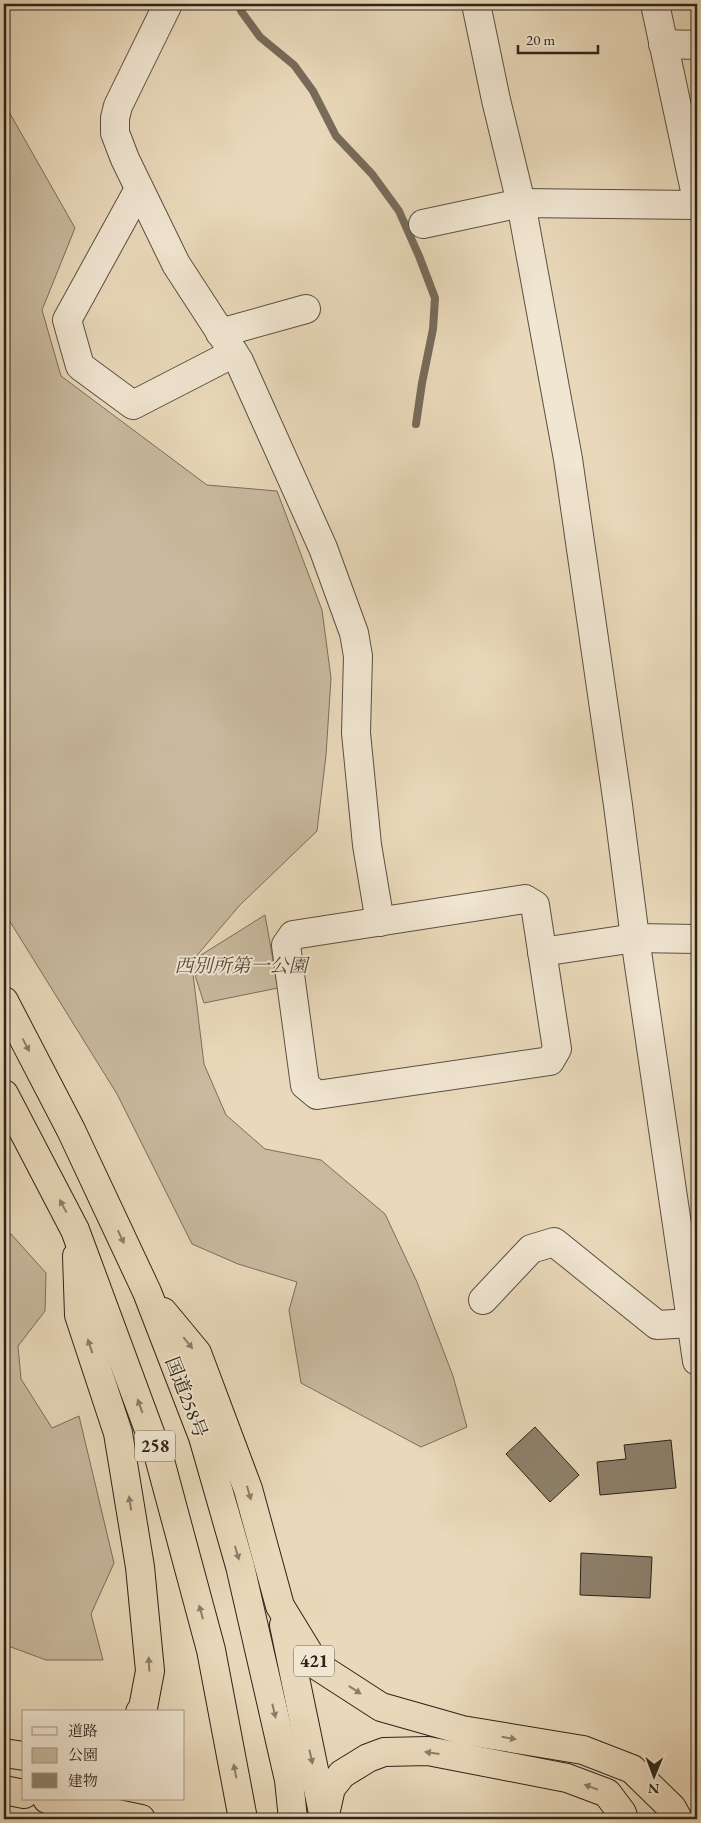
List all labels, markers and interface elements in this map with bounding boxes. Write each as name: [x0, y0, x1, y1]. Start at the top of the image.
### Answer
scale bar: [518, 22, 598, 54]
text: 20 m: [526, 30, 555, 49]
park label: 西別所第一公園: [174, 953, 310, 978]
one-way arrow: [22, 1038, 31, 1051]
one-way arrow: [59, 1199, 67, 1213]
one-way arrow: [118, 1230, 126, 1244]
one-way arrow: [183, 1337, 194, 1350]
one-way arrow: [85, 1339, 93, 1354]
street label: 国道258号: [160, 1353, 213, 1441]
one-way arrow: [136, 1398, 144, 1413]
road number: 258: [135, 1430, 175, 1462]
one-way arrow: [246, 1486, 254, 1501]
one-way arrow: [125, 1495, 133, 1511]
one-way arrow: [233, 1545, 241, 1560]
one-way arrow: [197, 1605, 205, 1620]
road number: 421: [294, 1645, 334, 1676]
one-way arrow: [144, 1656, 152, 1672]
one-way arrow: [348, 1685, 362, 1695]
one-way arrow: [270, 1703, 278, 1719]
legend: [22, 1710, 185, 1800]
text: 道路: [68, 1721, 98, 1740]
one-way arrow: [501, 1734, 517, 1742]
text: 公園: [68, 1745, 98, 1764]
one-way arrow: [424, 1748, 440, 1756]
one-way arrow: [307, 1749, 315, 1765]
north arrow: [628, 1750, 678, 1800]
one-way arrow: [230, 1763, 238, 1779]
text: 建物: [68, 1771, 98, 1790]
text: N: [647, 1780, 660, 1798]
one-way arrow: [583, 1783, 598, 1791]

